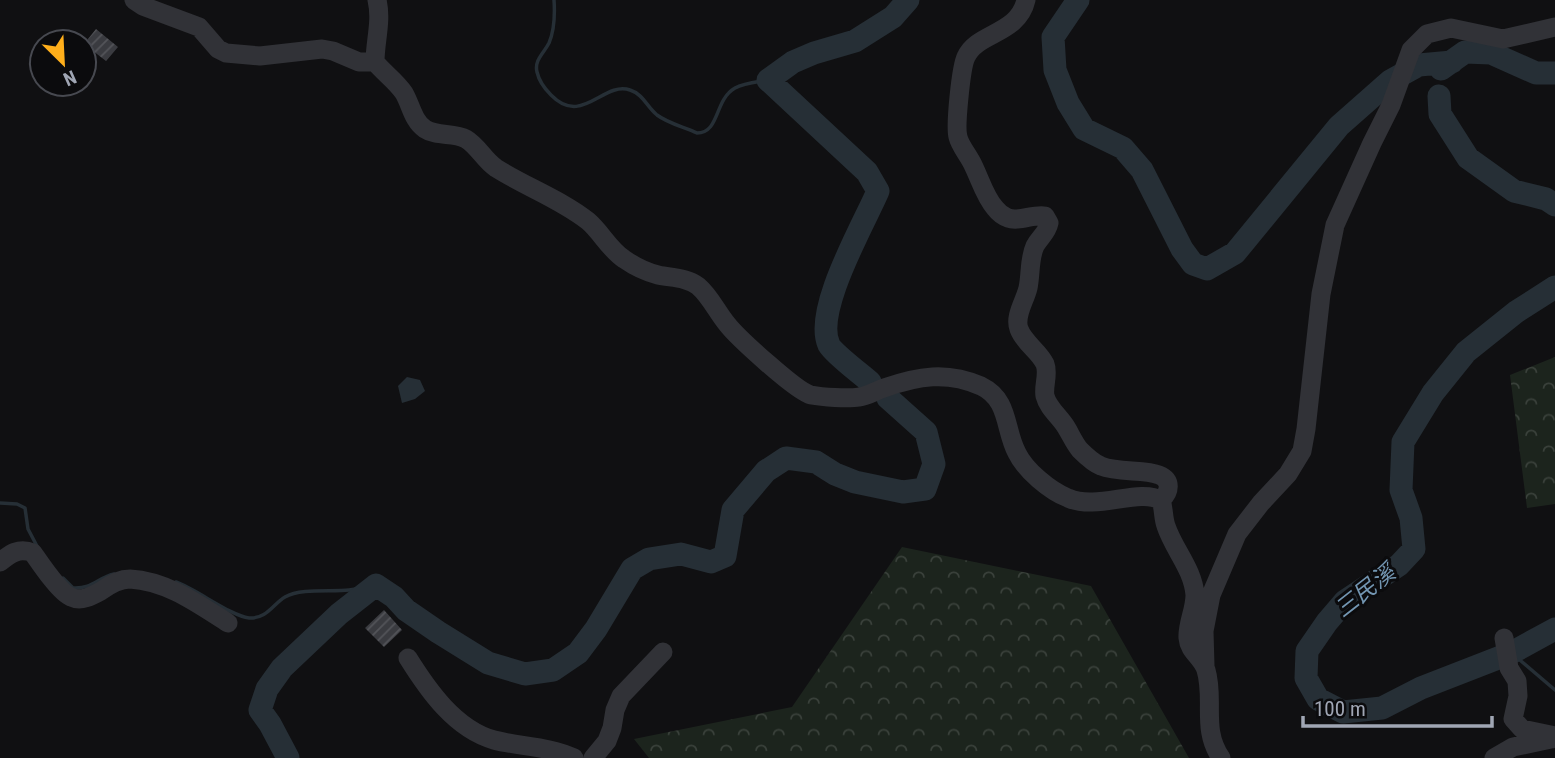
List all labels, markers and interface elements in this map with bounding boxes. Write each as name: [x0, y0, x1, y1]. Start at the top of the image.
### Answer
north arrow: [28, 28, 98, 98]
text: N: [60, 65, 80, 91]
water label: 三民溪: [1330, 557, 1403, 623]
scale bar: [1303, 684, 1492, 728]
text: 100 m: [1314, 697, 1366, 721]

